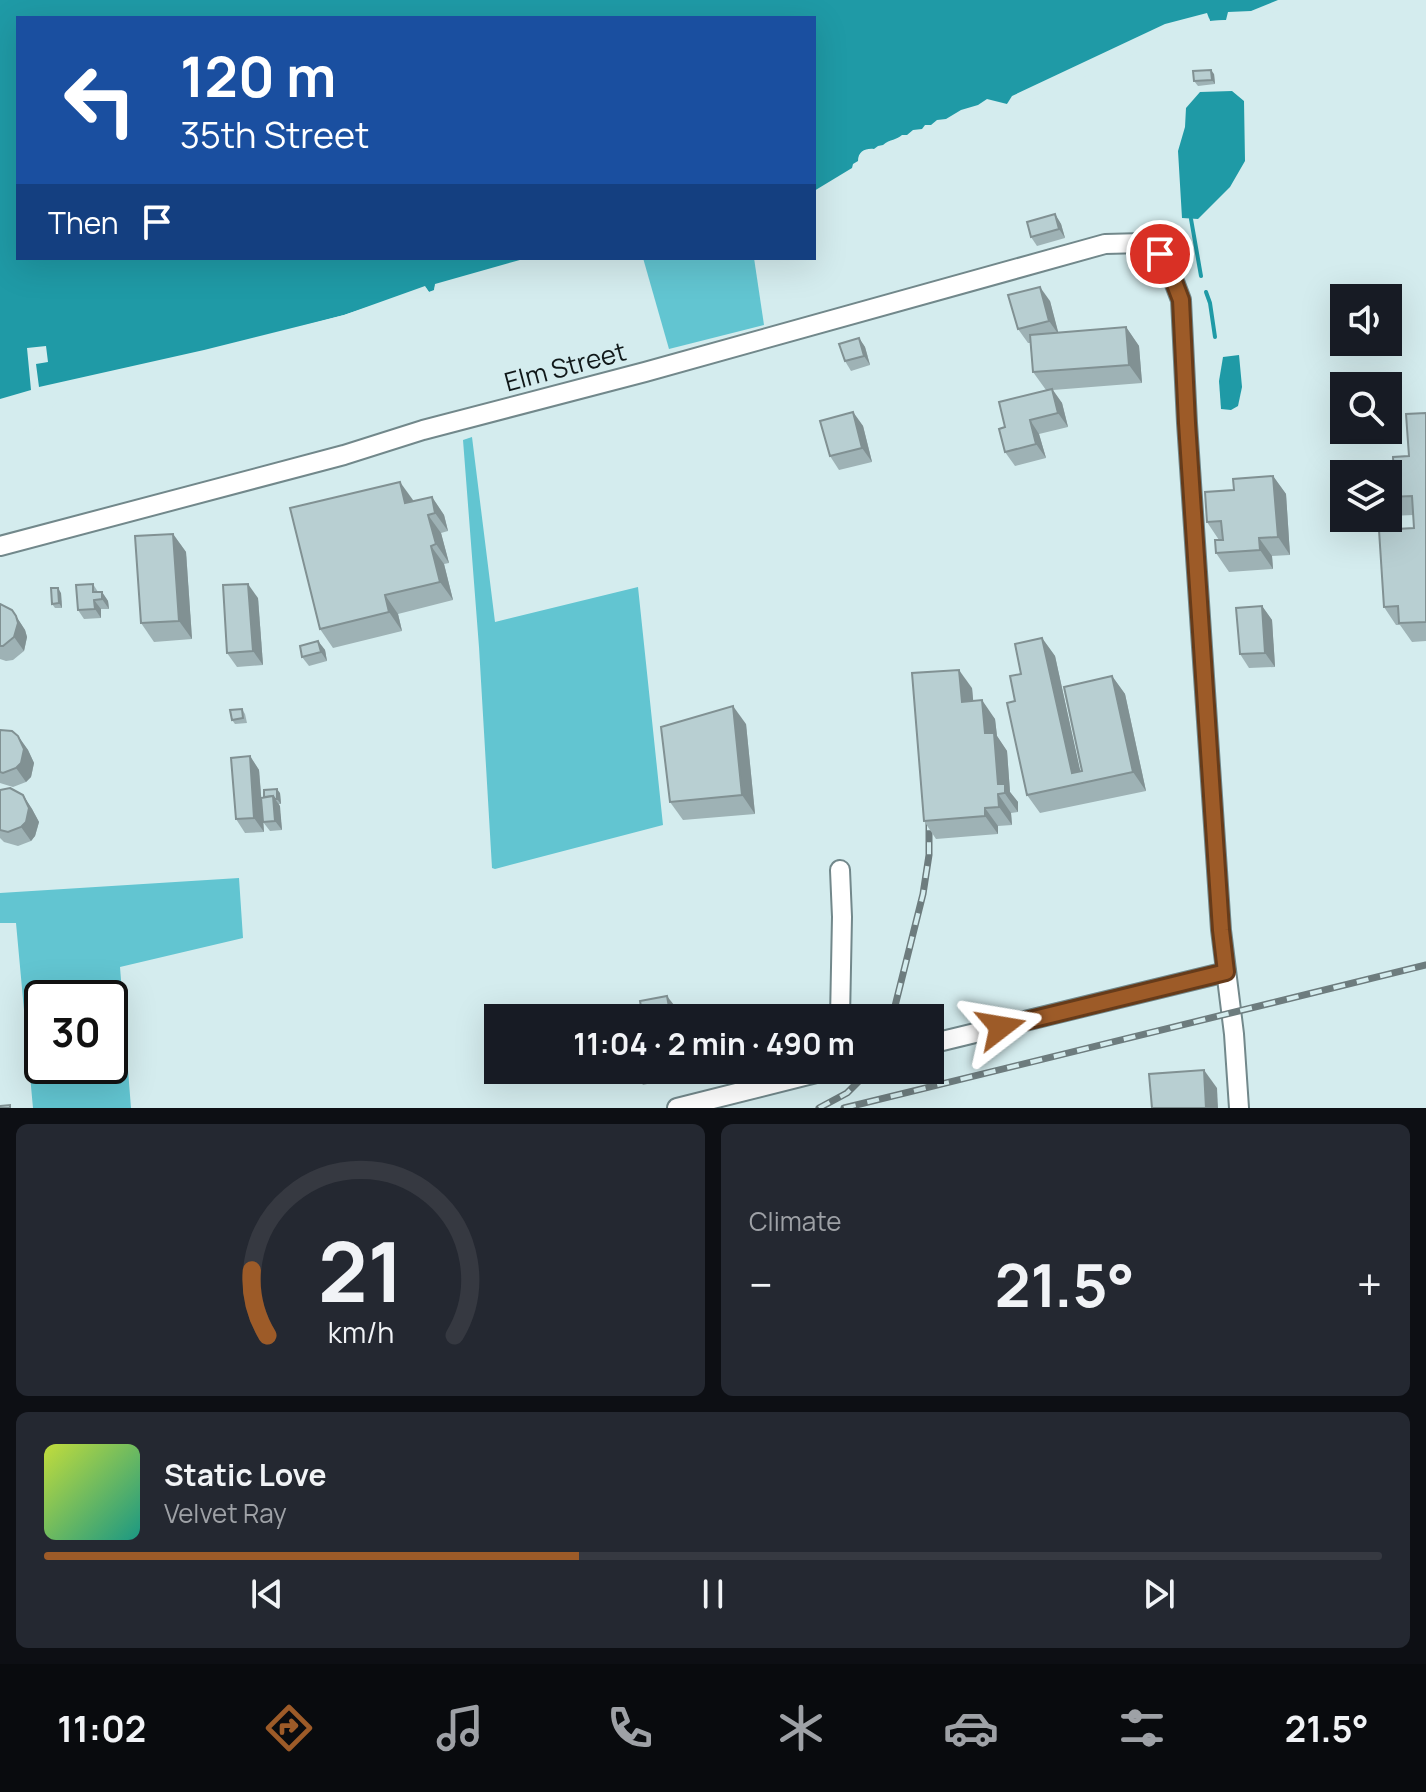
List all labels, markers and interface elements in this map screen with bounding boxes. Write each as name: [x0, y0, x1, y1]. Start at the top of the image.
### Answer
text: 120 m: [180, 37, 336, 114]
icon: left: [48, 48, 152, 152]
text: 35th Street: [180, 110, 369, 159]
icon: arrive: [135, 200, 179, 244]
text: Then: [48, 202, 119, 243]
pin: [1126, 220, 1194, 288]
icon: arrive: [1138, 232, 1182, 276]
map controls: [1330, 284, 1402, 532]
button: sound: [1330, 284, 1402, 356]
street label: Elm Street: [500, 332, 630, 400]
button: search: [1330, 372, 1402, 444]
button: layers: [1330, 460, 1402, 532]
speed limit sign: 30: [24, 980, 128, 1084]
position arrow: [959, 985, 1043, 1069]
text: 11:04 · 2 min · 490 m: [573, 1023, 855, 1064]
text: Climate: [749, 1203, 841, 1239]
text: 21: [318, 1213, 403, 1327]
text: 21.5°: [995, 1243, 1135, 1325]
text: −: [749, 1254, 773, 1314]
text: +: [1357, 1254, 1382, 1314]
text: km/h: [327, 1313, 394, 1352]
text: Static Love: [164, 1454, 327, 1495]
text: Velvet Ray: [164, 1495, 287, 1531]
icon: previous: [245, 1572, 289, 1616]
icon: pause: [691, 1572, 735, 1616]
icon: next: [1137, 1572, 1181, 1616]
icon: directions: [261, 1700, 317, 1756]
icon: music: [432, 1700, 488, 1756]
icon: phone: [602, 1700, 658, 1756]
icon: climate: [773, 1700, 829, 1756]
icon: car: [943, 1700, 999, 1756]
icon: filters: [1114, 1700, 1170, 1756]
text: 11:02: [57, 1704, 146, 1753]
text: 21.5°: [1285, 1704, 1369, 1753]

